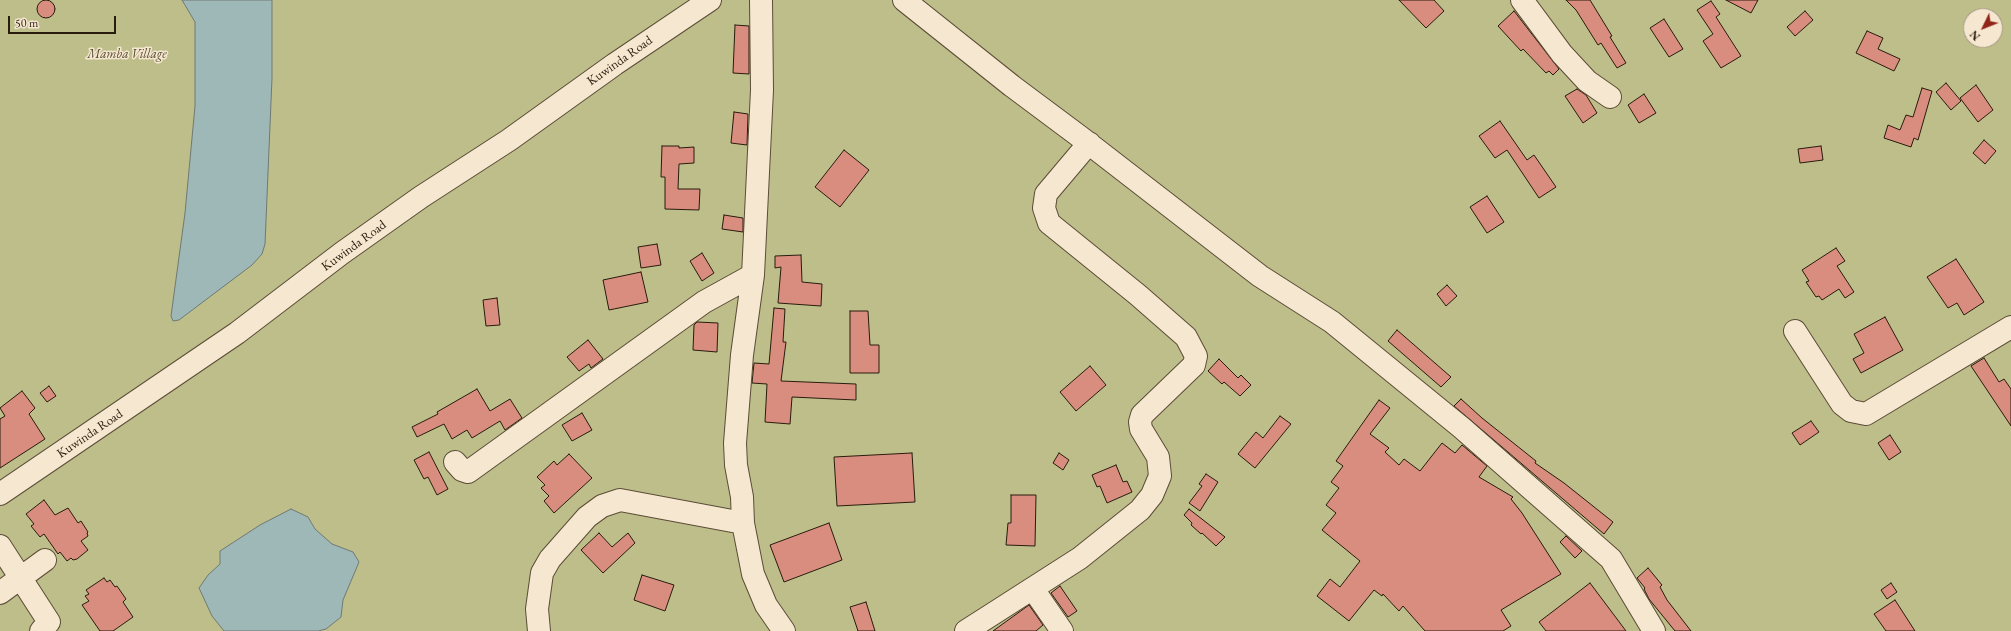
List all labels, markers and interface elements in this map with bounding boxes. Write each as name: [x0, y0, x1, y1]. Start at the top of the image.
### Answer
scale bar: [10, 8, 118, 34]
north arrow: [1963, 8, 2003, 48]
text: 50 m: [15, 15, 38, 31]
text: N: [1967, 27, 1983, 44]
street label: Kuwinda Road: [584, 33, 656, 89]
park label: Mamba Village: [87, 46, 167, 62]
street label: Kuwinda Road: [319, 217, 389, 275]
street label: Kuwinda Road: [54, 406, 126, 462]

